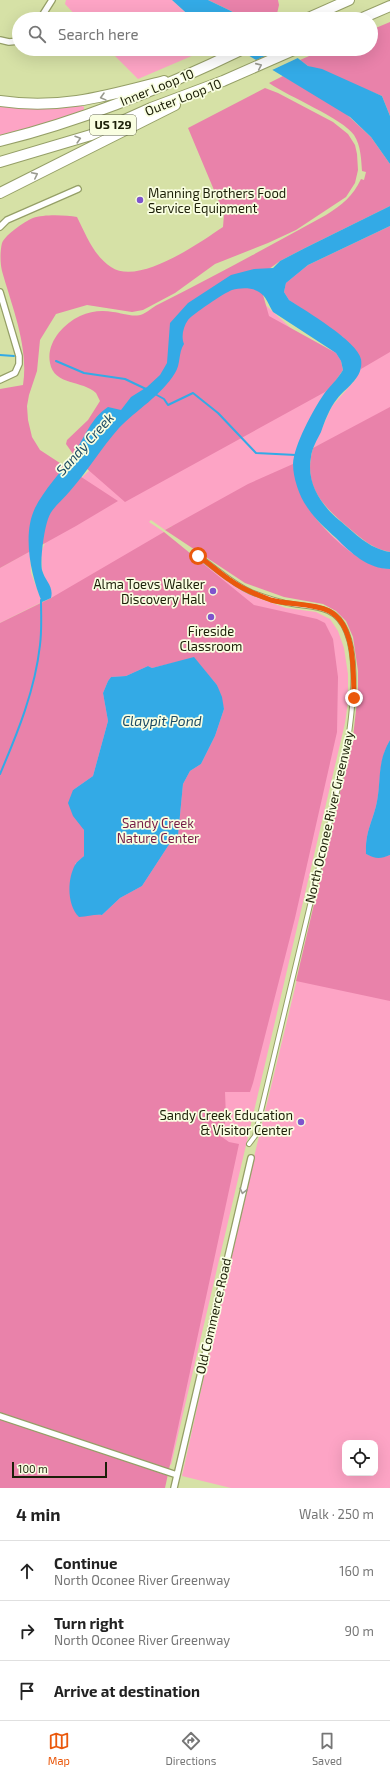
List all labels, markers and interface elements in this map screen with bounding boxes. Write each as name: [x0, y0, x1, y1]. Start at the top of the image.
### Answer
search box: [12, 12, 378, 56]
icon: search: [26, 23, 48, 45]
text: Search here: [58, 25, 139, 43]
one-way arrow: [255, 62, 262, 70]
street label: Inner Loop 10: [118, 65, 196, 109]
street label: Outer Loop 10: [142, 75, 224, 119]
one-way arrow: [100, 92, 106, 100]
road number: US 129: [90, 115, 136, 135]
one-way arrow: [74, 135, 81, 144]
one-way arrow: [31, 173, 38, 180]
place label: Manning Brothers Food Service Equipment: [148, 185, 286, 216]
marker: Manning Brothers Food Service Equipment: [135, 195, 145, 205]
water label: Sandy Creek: [52, 409, 117, 478]
route start: [189, 547, 207, 565]
place label: Alma Toevs Walker Discovery Hall: [93, 576, 205, 607]
marker: Alma Toevs Walker Discovery Hall: [208, 586, 218, 596]
marker: Fireside Classroom: [206, 612, 216, 622]
place label: Fireside Classroom: [180, 623, 242, 654]
route end: [345, 689, 363, 707]
water label: Claypit Pond: [122, 712, 202, 729]
street label: North Oconee River Greenway: [301, 729, 357, 905]
park label: Sandy Creek Nature Center: [117, 815, 199, 846]
place label: Sandy Creek Education & Visitor Center: [160, 1107, 293, 1138]
marker: Sandy Creek Education & Visitor Center: [296, 1117, 306, 1127]
one-way arrow: [239, 1188, 248, 1195]
street label: Old Commerce Road: [192, 1256, 234, 1376]
map controls: [342, 1440, 378, 1476]
button: locate: [342, 1440, 378, 1476]
scale bar: [12, 1460, 107, 1479]
text: 100 m: [18, 1462, 48, 1475]
text: 4 min: [16, 1504, 60, 1524]
text: Walk · 250 m: [299, 1506, 374, 1522]
text: Continue: [54, 1554, 117, 1572]
icon: ahead: [16, 1560, 38, 1582]
text: 160 m: [339, 1563, 374, 1579]
text: North Oconee River Greenway: [54, 1572, 230, 1588]
text: Turn right: [54, 1614, 124, 1632]
icon: right: [16, 1620, 38, 1642]
text: 90 m: [344, 1623, 374, 1639]
text: North Oconee River Greenway: [54, 1632, 230, 1648]
icon: arrive: [16, 1680, 38, 1702]
text: Arrive at destination: [54, 1682, 200, 1700]
tab: Map: [48, 1730, 70, 1767]
tab: Directions: [166, 1730, 216, 1767]
tab: Saved: [312, 1730, 342, 1767]

